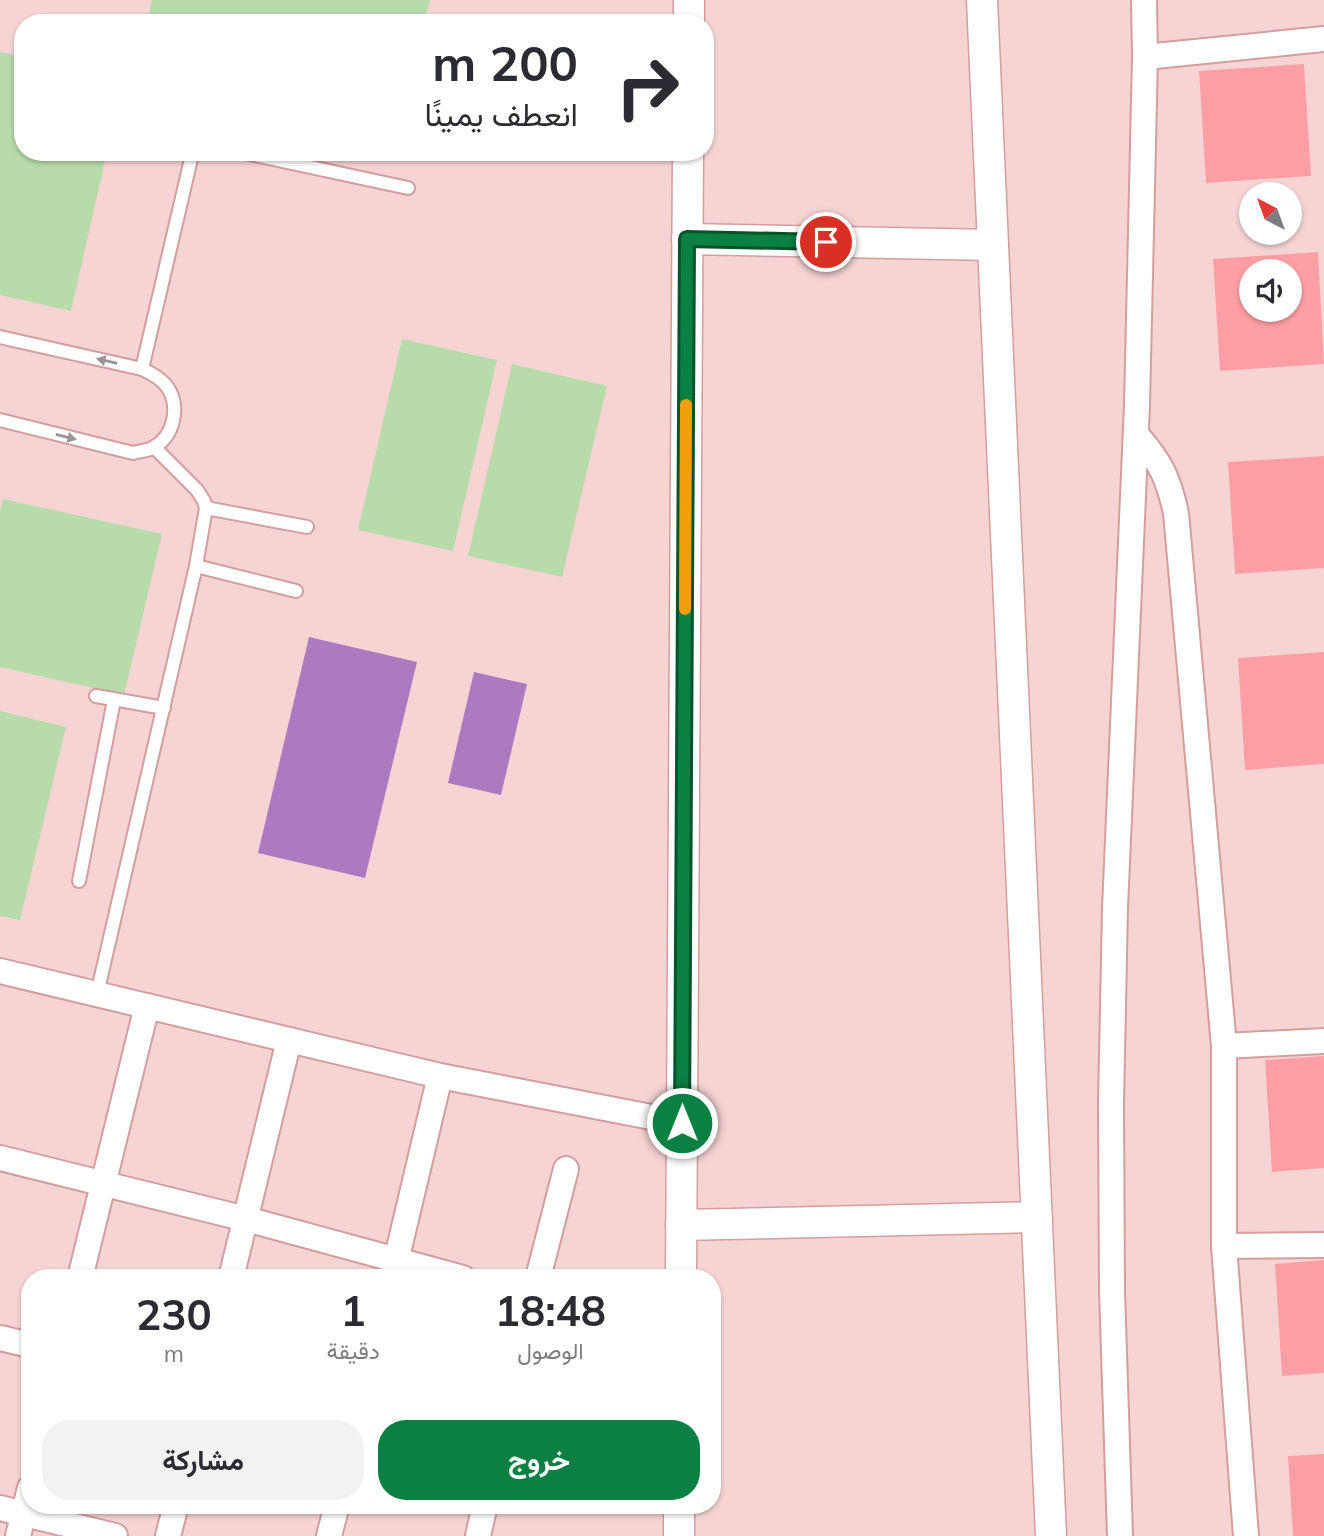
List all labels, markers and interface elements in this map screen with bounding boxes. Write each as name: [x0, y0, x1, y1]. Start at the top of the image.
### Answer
text: 200 m: [432, 32, 578, 93]
icon: right: [602, 42, 693, 133]
text: انعطف يمينًا: [424, 94, 578, 134]
north arrow: [1239, 182, 1302, 245]
map controls: [1239, 182, 1302, 322]
pin: [796, 212, 856, 272]
icon: arrive: [807, 223, 845, 261]
button: sound: [1239, 259, 1302, 322]
one-way arrow: [95, 355, 117, 366]
one-way arrow: [55, 431, 77, 442]
position arrow: [645, 1086, 719, 1160]
text: 1: [341, 1284, 366, 1337]
text: 18:48: [495, 1284, 606, 1337]
text: 230: [136, 1288, 212, 1341]
text: دقيقة: [327, 1336, 380, 1365]
text: الوصول: [517, 1336, 584, 1365]
text: m: [164, 1339, 184, 1368]
button: مشاركة: [42, 1420, 364, 1500]
button: خروج: [378, 1420, 700, 1500]

